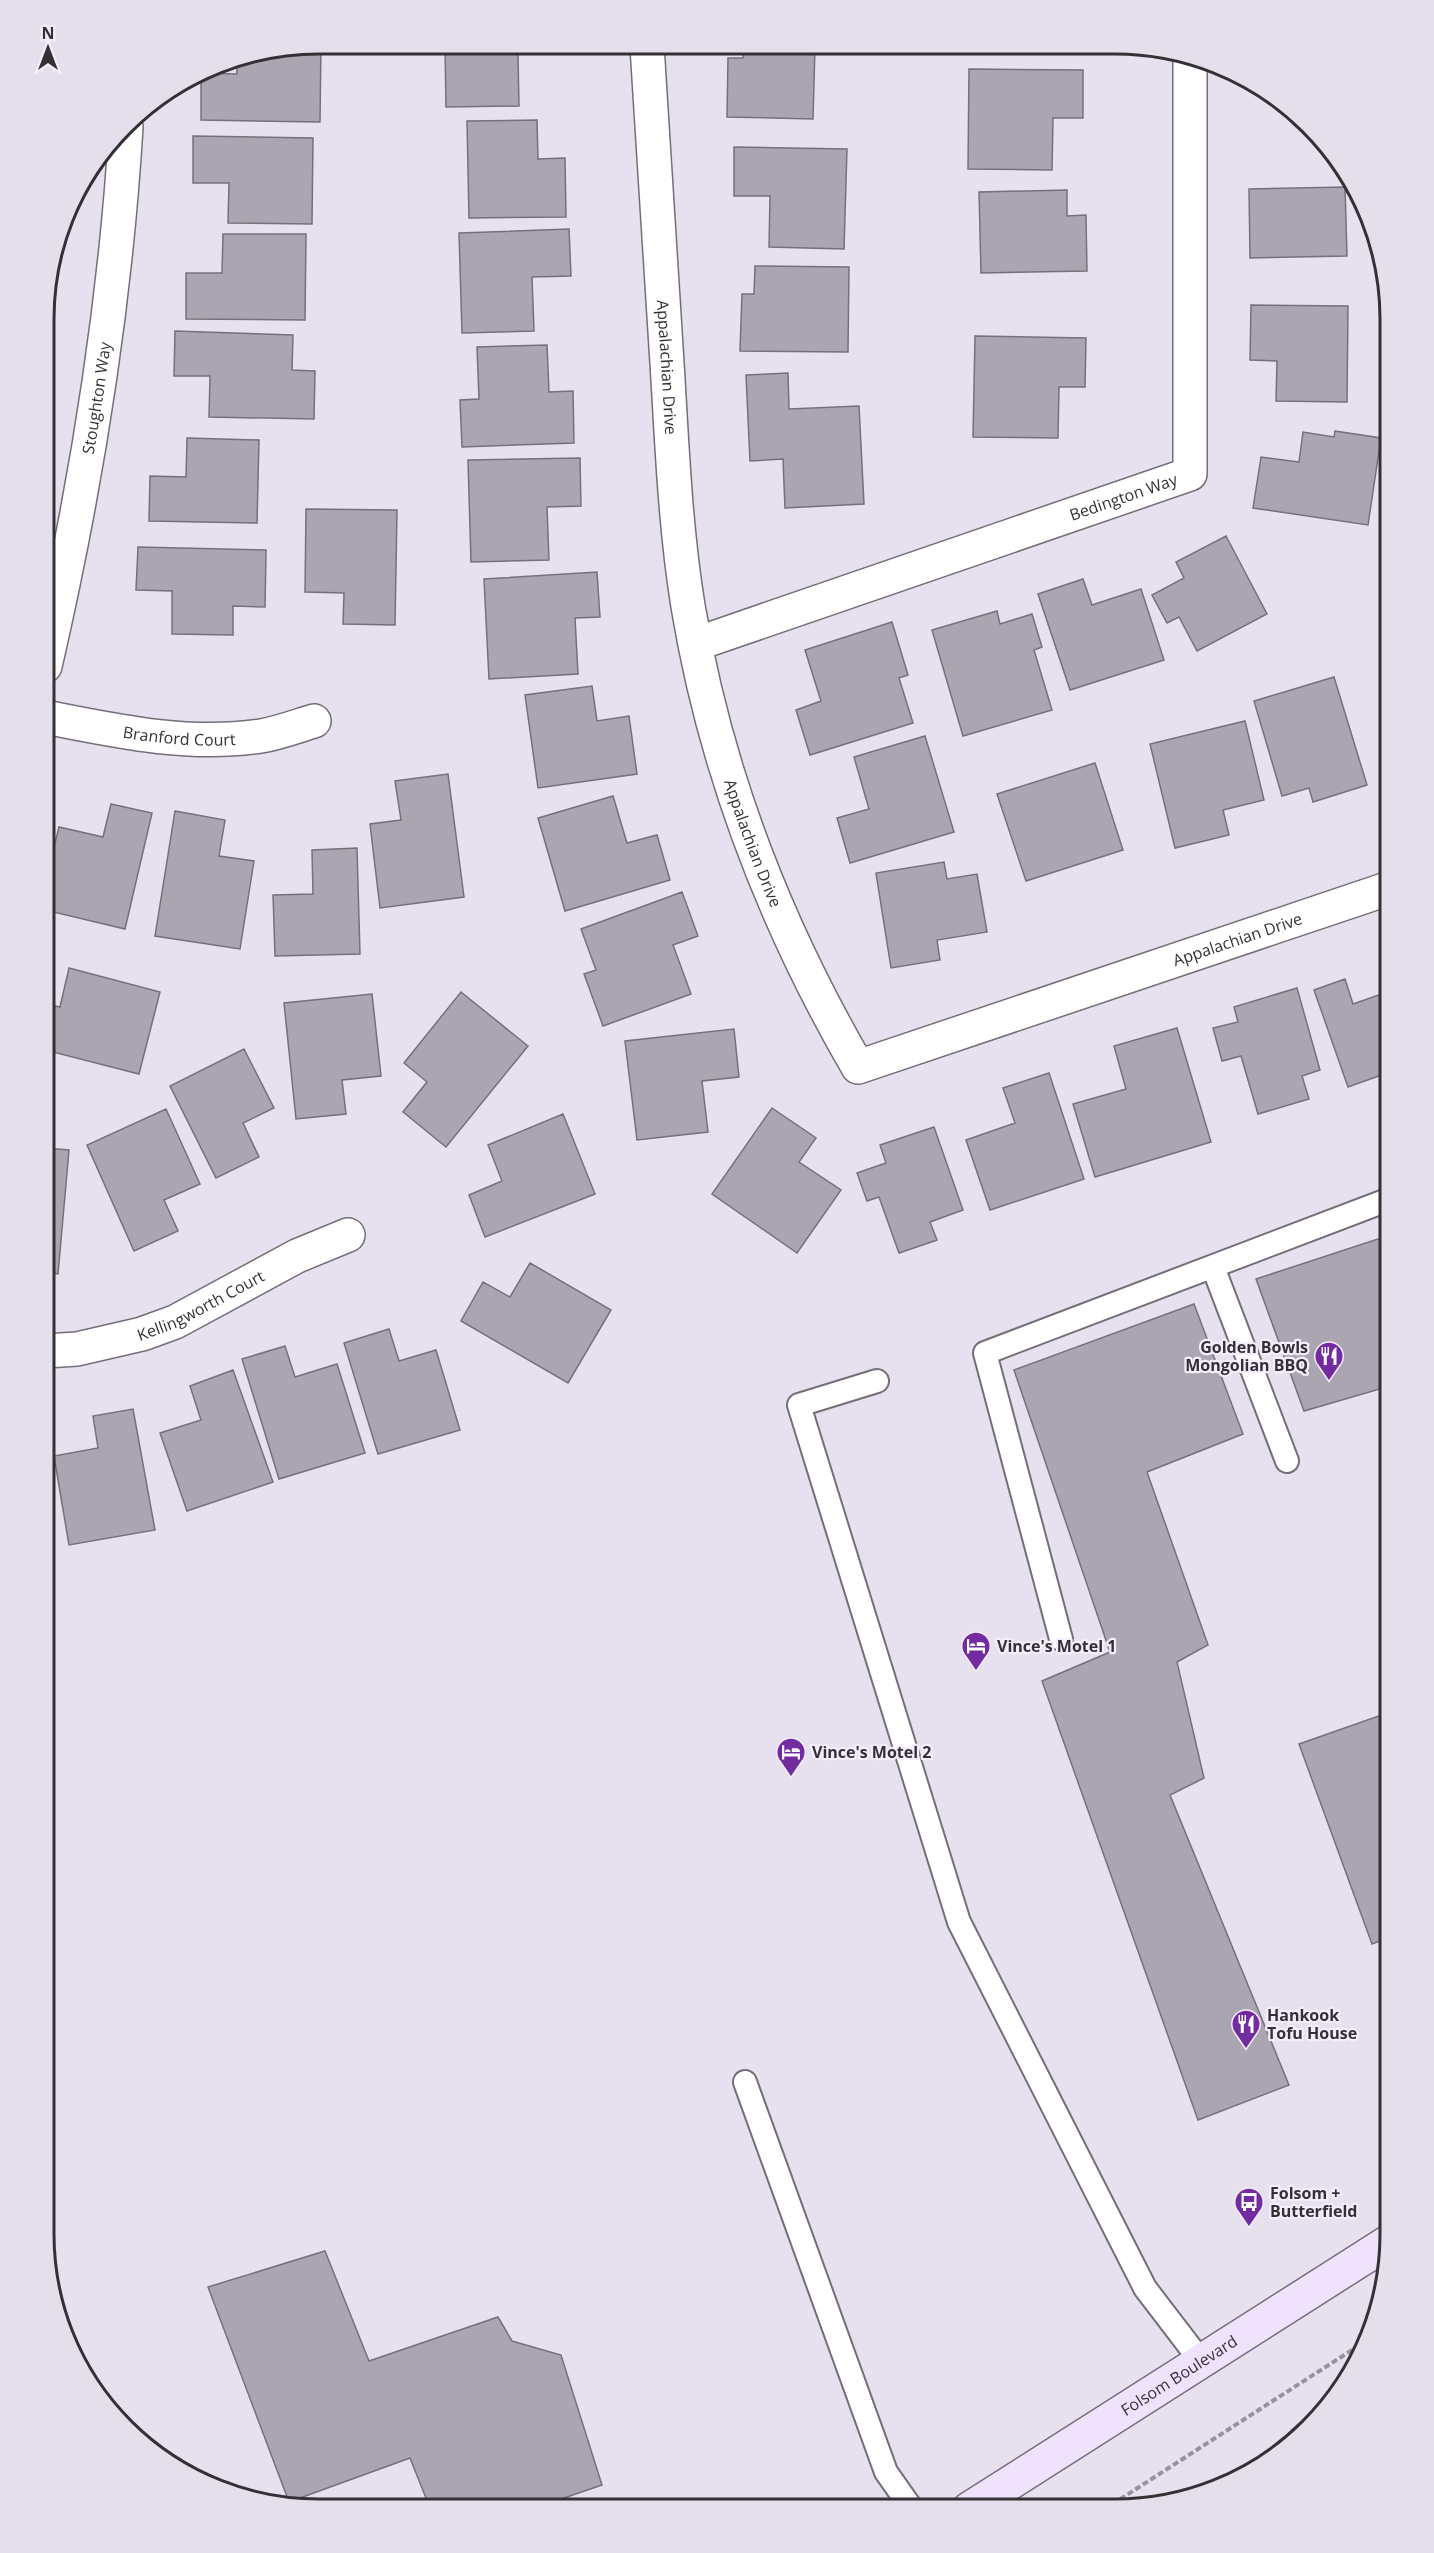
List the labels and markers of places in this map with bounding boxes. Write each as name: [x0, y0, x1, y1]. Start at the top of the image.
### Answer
place label: Golden Bowls Mongolian BBQ: [1185, 1336, 1308, 1376]
restaurant icon: Golden Bowls Mongolian BBQ: [1313, 1340, 1345, 1382]
hotel icon: Vince's Motel 1: [960, 1630, 992, 1672]
place label: Vince's Motel 1: [997, 1635, 1116, 1657]
hotel icon: Vince's Motel 2: [775, 1736, 807, 1778]
place label: Vince's Motel 2: [812, 1741, 931, 1763]
place label: Hankook Tofu House: [1267, 2004, 1357, 2044]
restaurant icon: Hankook Tofu House: [1230, 2008, 1262, 2050]
place label: Folsom + Butterfield: [1270, 2182, 1357, 2222]
bus stop icon: Folsom + Butterfield: [1233, 2186, 1265, 2228]

